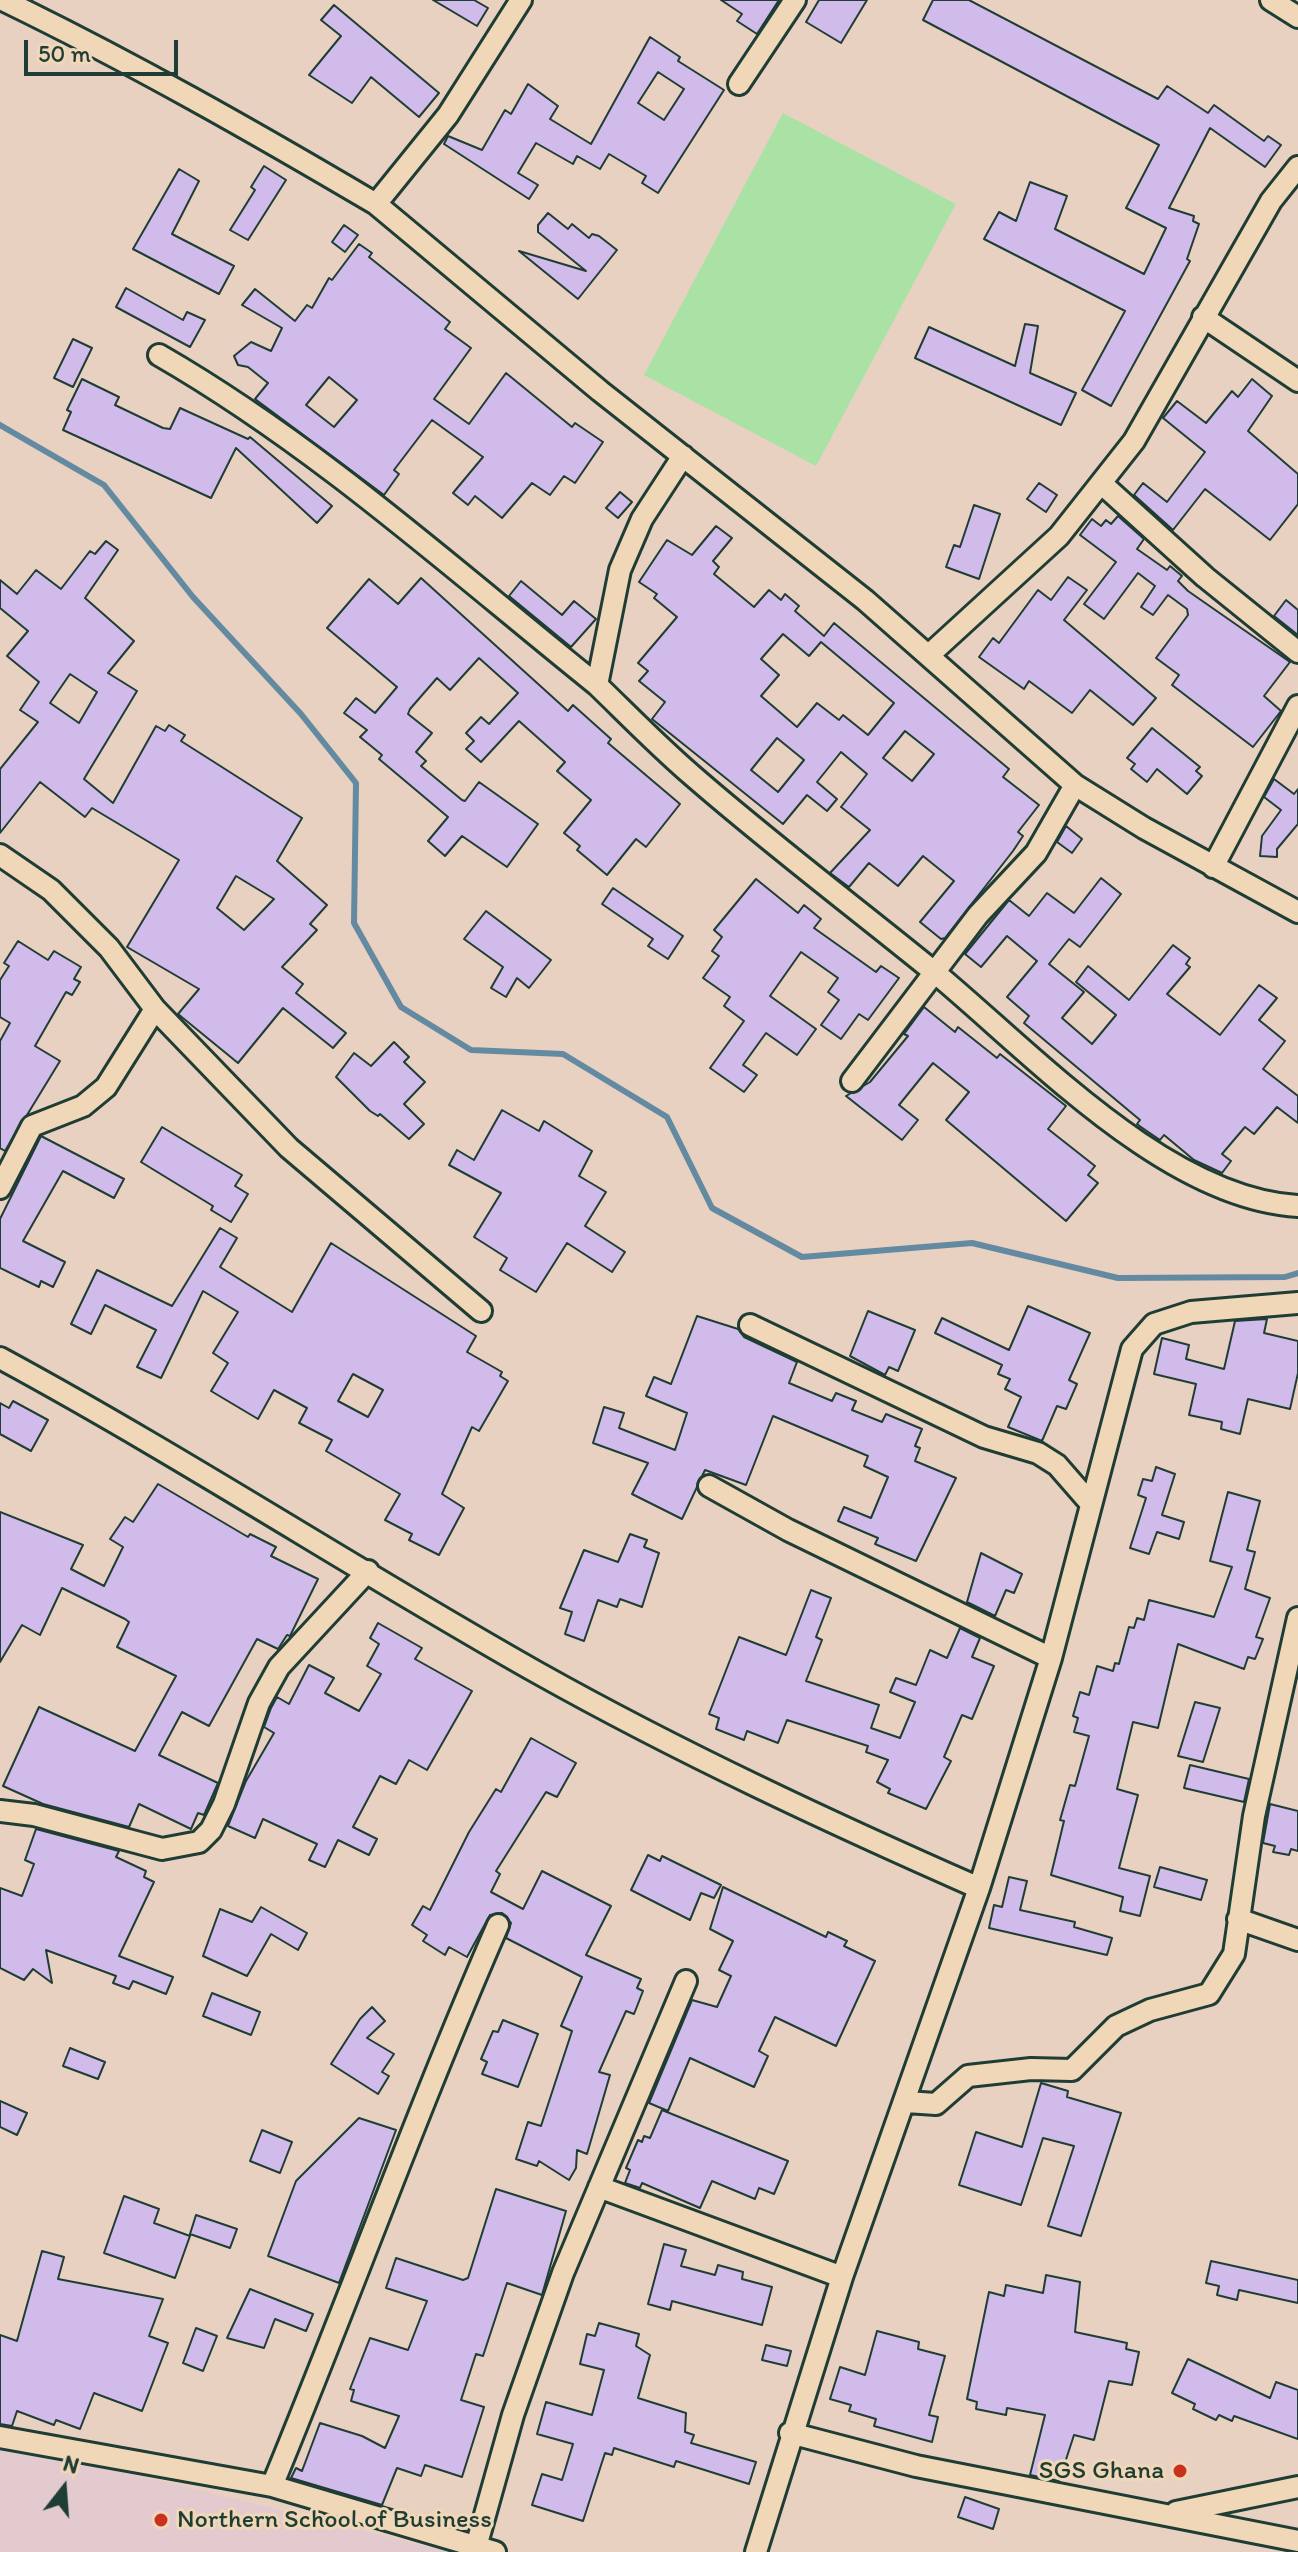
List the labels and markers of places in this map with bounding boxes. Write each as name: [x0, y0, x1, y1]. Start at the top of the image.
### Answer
place label: SGS Ghana: [1039, 2455, 1164, 2487]
marker: SGS Ghana: [1171, 2462, 1189, 2480]
place label: Northern School of Business: [177, 2504, 492, 2536]
marker: Northern School of Business: [152, 2511, 170, 2529]

